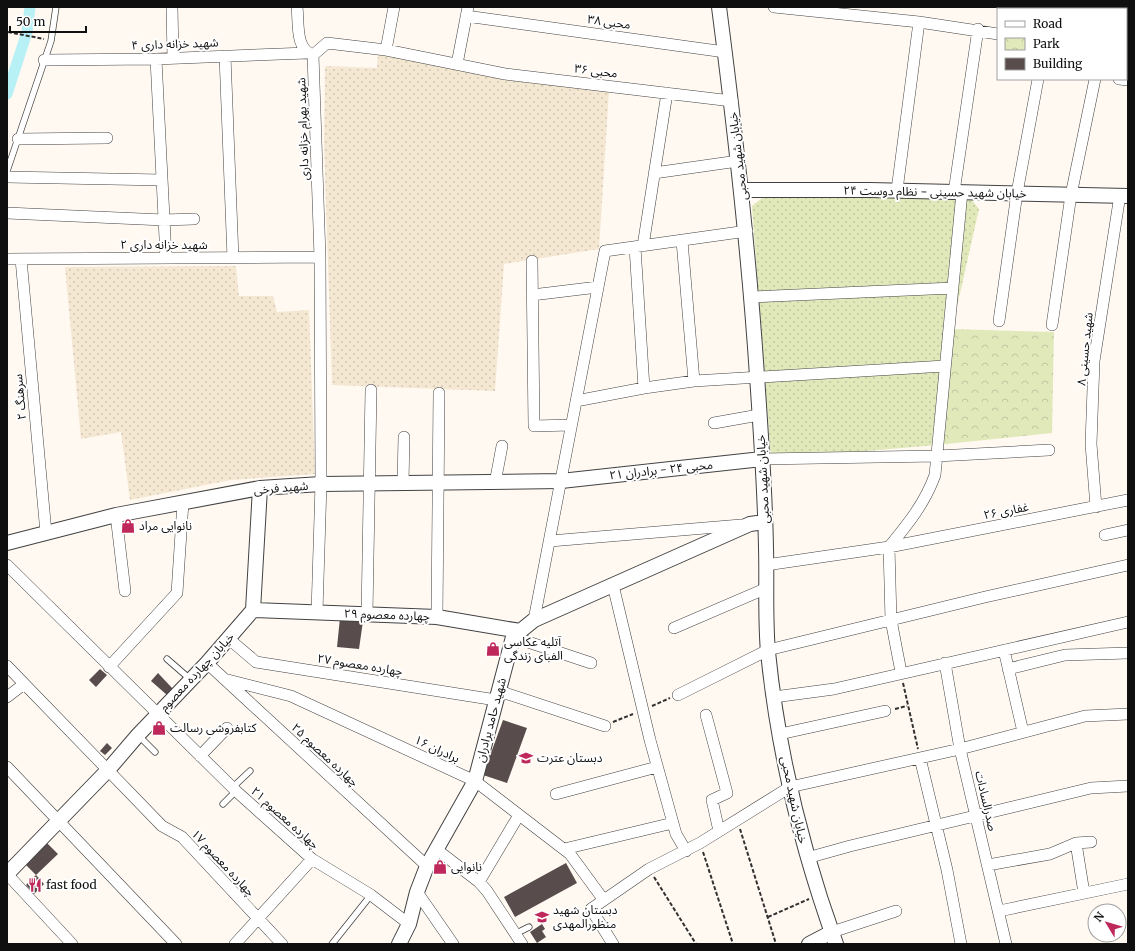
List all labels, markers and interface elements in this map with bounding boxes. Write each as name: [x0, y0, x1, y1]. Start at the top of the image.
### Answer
scale bar: [10, 8, 86, 34]
legend: [997, 8, 1127, 80]
street label: محبی ۳۸: [586, 11, 632, 32]
text: 50 m: [16, 14, 45, 29]
text: Road: [1033, 16, 1062, 31]
street label: شهید خزانه داری ۴: [131, 34, 219, 53]
text: Park: [1033, 36, 1060, 51]
text: Building: [1033, 56, 1083, 71]
street label: محبی ۳۶: [574, 60, 619, 81]
street label: شهید بهرام خزانه داری: [293, 77, 314, 181]
street label: خیابان شهید محبی: [725, 111, 750, 201]
street label: خیابان شهید حسینی - نظام دوست ۲۴: [843, 182, 1027, 203]
street label: شهید خزانه داری ۲: [120, 237, 208, 252]
street label: شهید حسینی ۸: [1073, 312, 1096, 386]
street label: سرهنگ ۲: [10, 373, 29, 421]
street label: خیابان شهید محبی: [753, 434, 772, 524]
street label: محبی ۲۴ - برادران ۲۱: [608, 457, 714, 482]
street label: شهید فرخی: [253, 478, 309, 497]
street label: غفاری ۲۶: [982, 499, 1030, 522]
shop icon: نانوایی مراد: [120, 518, 136, 534]
place label: نانوایی مراد: [139, 518, 192, 533]
street label: چهارده معصوم ۲۹: [344, 606, 430, 625]
street label: خیابان چهارده معصوم: [156, 629, 238, 716]
place label: آتلیه عکاسی الفبای زندگی: [504, 634, 563, 663]
shop icon: آتلیه عکاسی الفبای زندگی: [485, 641, 501, 657]
street label: چهارده معصوم ۲۷: [316, 650, 404, 681]
street label: شهید حامد برادران: [472, 676, 509, 764]
shop icon: کتابفروشی رسالت: [151, 720, 167, 736]
place label: کتابفروشی رسالت: [170, 720, 258, 735]
street label: چهارده معصوم ۲۵: [287, 720, 362, 791]
street label: برادران ۱۶: [412, 732, 462, 766]
school or university icon: دبستان عترت: [518, 750, 534, 766]
place label: دبستان عترت: [537, 750, 603, 765]
street label: خیابان شهید محبی: [778, 755, 811, 845]
street label: صدرالسادات: [972, 769, 1001, 833]
street label: چهارده معصوم ۲۱: [247, 783, 322, 853]
street label: چهارده معصوم ۱۷: [187, 826, 258, 901]
shop icon: نانوایی: [432, 859, 448, 875]
place label: نانوایی: [451, 859, 482, 874]
restaurant icon: fast food: [27, 877, 43, 893]
place label: fast food: [46, 877, 97, 892]
place label: دبستان شهید منظورالمهدی: [553, 902, 618, 931]
north arrow: [1087, 903, 1127, 943]
school or university icon: دبستان شهید منظورالمهدی: [534, 909, 550, 925]
text: N: [1091, 909, 1107, 925]

